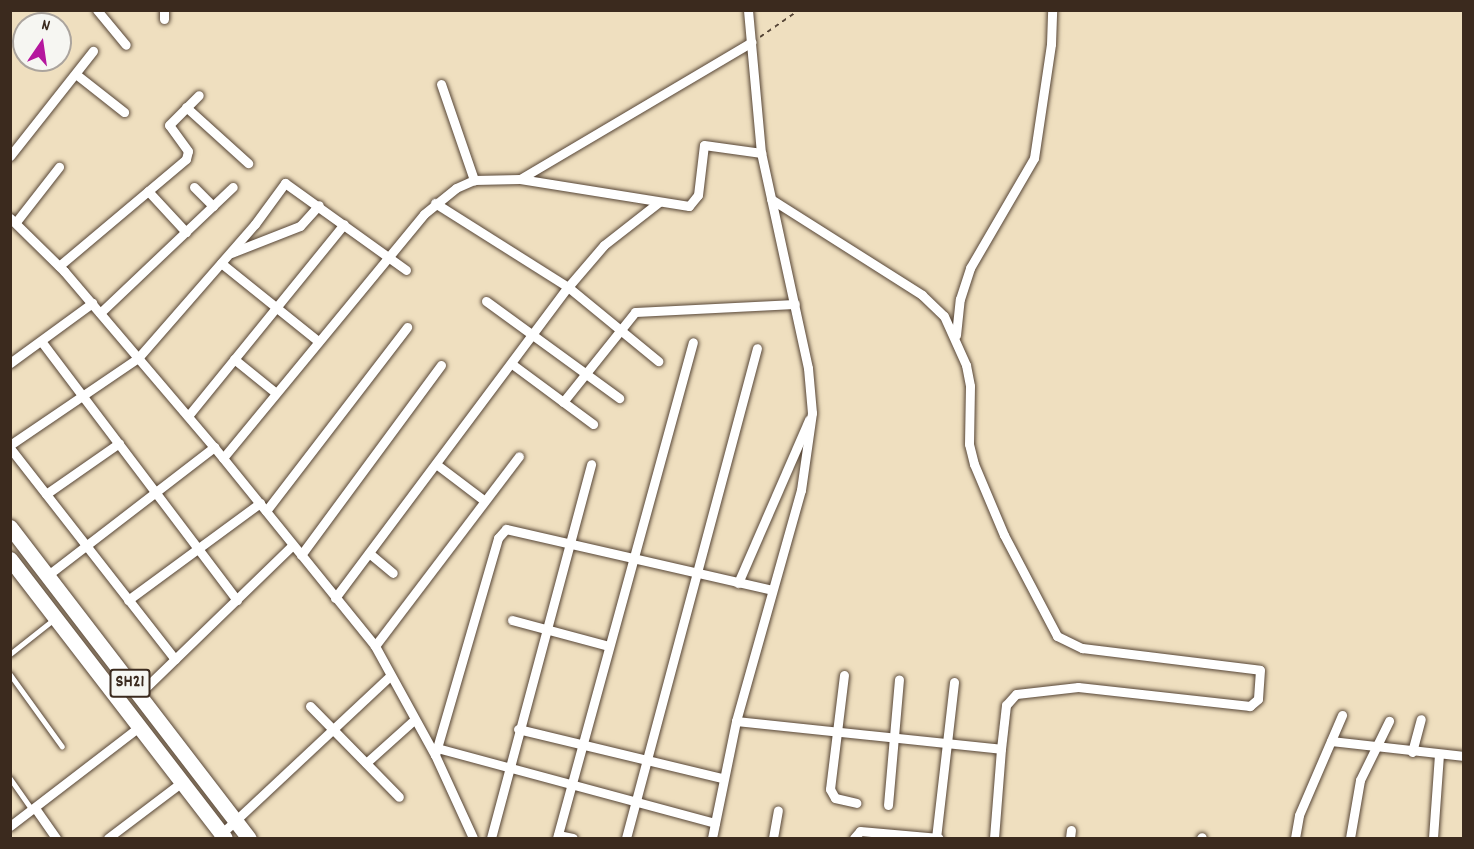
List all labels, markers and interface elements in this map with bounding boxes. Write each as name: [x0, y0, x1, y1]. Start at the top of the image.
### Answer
north arrow: [12, 12, 72, 72]
text: N: [39, 14, 52, 38]
road number: SH21: [109, 668, 151, 698]

